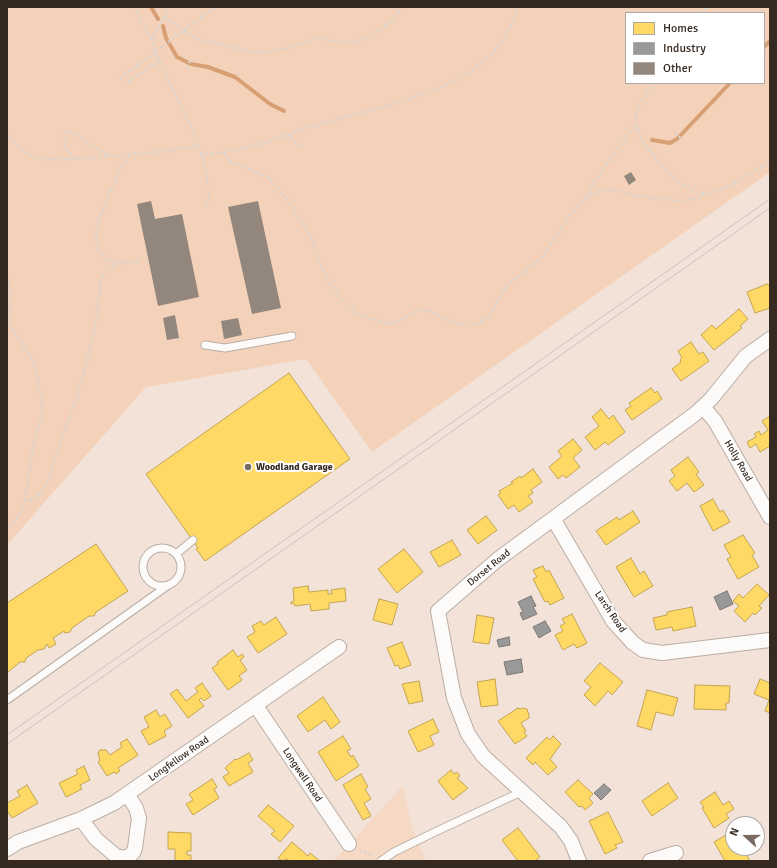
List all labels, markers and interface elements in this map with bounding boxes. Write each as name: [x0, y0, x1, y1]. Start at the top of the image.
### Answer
legend: [625, 12, 765, 84]
text: Homes: [663, 21, 698, 36]
text: Industry: [663, 41, 706, 56]
text: Other: [663, 61, 692, 76]
street label: Holly Road: [721, 438, 755, 484]
place label: Woodland Garage: [256, 461, 333, 473]
marker: Woodland Garage: [243, 462, 253, 472]
street label: Dorset Road: [465, 547, 513, 589]
street label: Larch Road: [592, 589, 628, 635]
street label: Longfellow Road: [147, 734, 211, 784]
street label: Longwell Road: [280, 746, 324, 804]
north arrow: [725, 816, 765, 856]
text: N: [727, 826, 742, 838]

